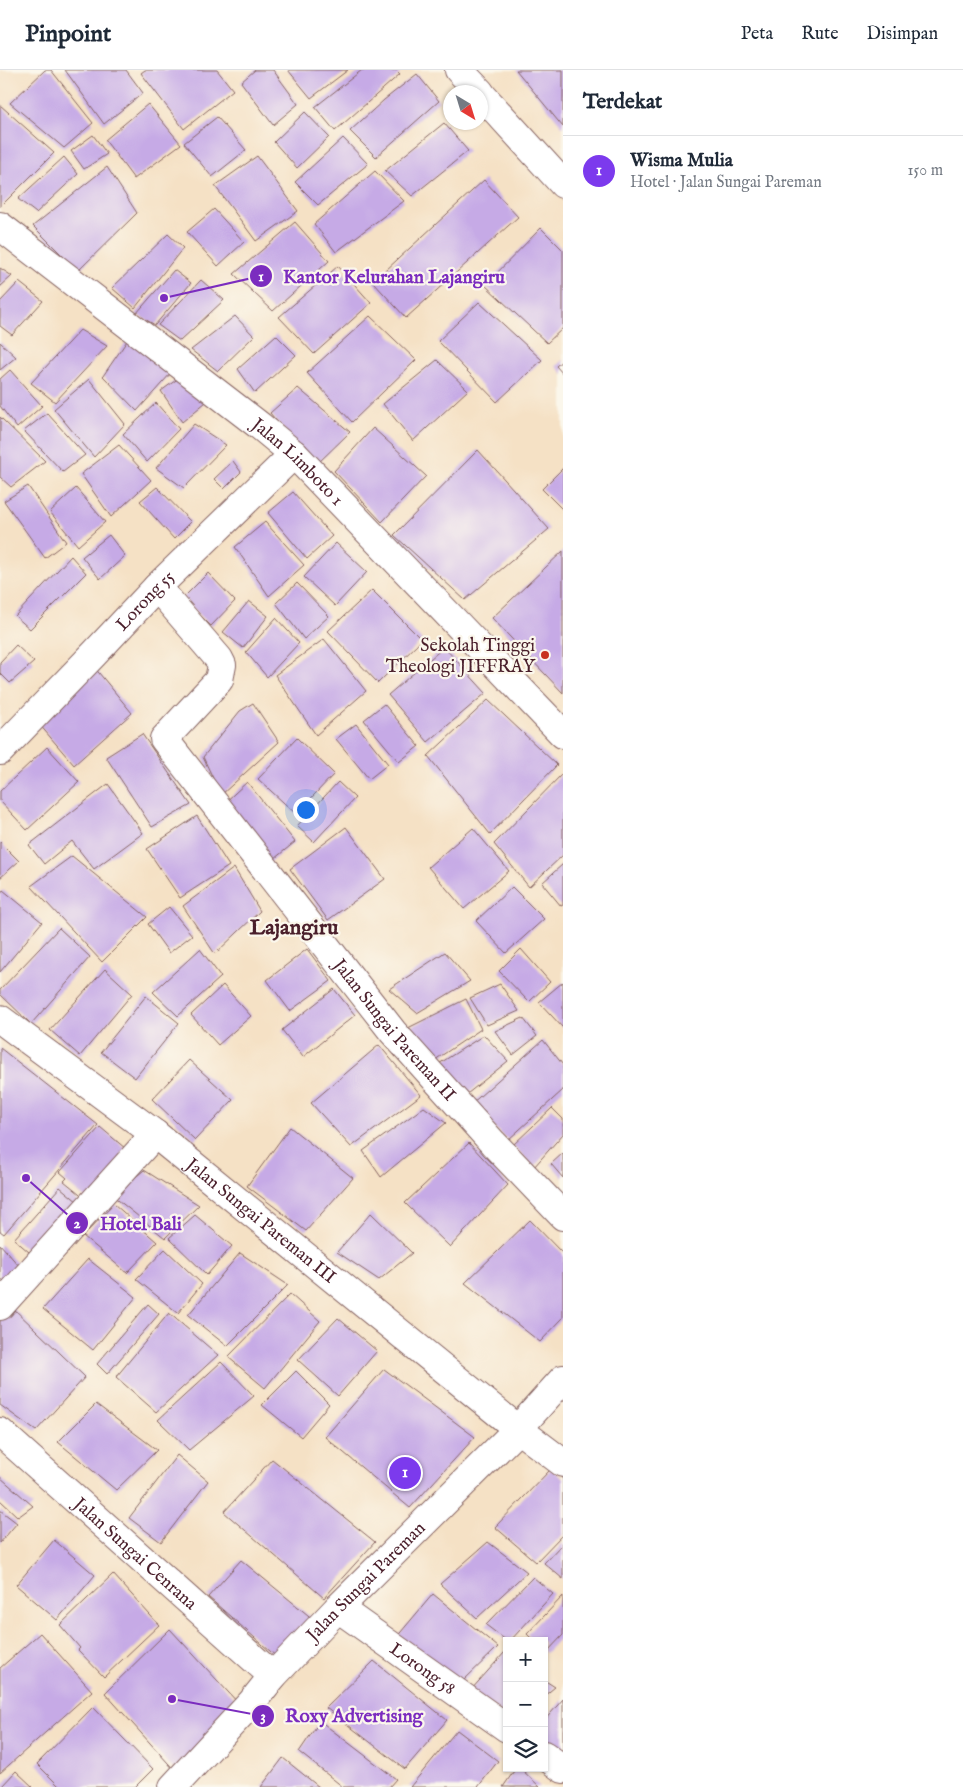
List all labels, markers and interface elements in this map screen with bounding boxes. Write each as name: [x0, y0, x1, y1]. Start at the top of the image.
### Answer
text: Pinpoint: [25, 19, 111, 50]
text: Peta: [741, 23, 773, 46]
text: Rute: [801, 23, 839, 46]
text: Disimpan: [867, 23, 938, 46]
north arrow: [443, 85, 488, 130]
text: Terdekat: [583, 89, 662, 116]
text: Wisma Mulia: [630, 149, 733, 173]
text: 1: [596, 161, 602, 181]
text: 150 m: [908, 161, 943, 181]
text: Hotel · Jalan Sungai Pareman: [630, 173, 822, 193]
callout: Kantor Kelurahan Lajangiru: [248, 259, 515, 293]
text: Kantor Kelurahan Lajangiru: [283, 266, 505, 290]
text: 1: [258, 267, 264, 286]
street label: Jalan Limboto 1: [245, 413, 348, 511]
street label: Lorong 55: [112, 566, 180, 636]
place label: Sekolah Tinggi Theologi JIFFRAY: [386, 635, 536, 679]
marker: Sekolah Tinggi Theologi JIFFRAY: [539, 649, 551, 661]
your location: [293, 797, 319, 823]
district label: Lajangiru: [250, 914, 339, 942]
street label: Jalan Sungai Pareman II: [326, 953, 460, 1107]
street label: Jalan Sungai Pareman III: [179, 1152, 340, 1290]
callout: Hotel Bali: [65, 1206, 192, 1240]
text: Hotel Bali: [100, 1213, 182, 1237]
text: 2: [73, 1214, 81, 1233]
pin: 1: [389, 1454, 421, 1492]
street label: Jalan Sungai Cenrana: [67, 1492, 201, 1616]
street label: Jalan Sungai Pareman: [301, 1517, 431, 1648]
map controls: [503, 1637, 548, 1772]
button: +: [503, 1637, 548, 1682]
street label: Lorong 58: [384, 1638, 459, 1701]
button: −: [503, 1682, 548, 1727]
callout: Roxy Advertising: [250, 1699, 433, 1733]
text: Roxy Advertising: [285, 1705, 424, 1729]
text: 3: [260, 1707, 266, 1726]
button: layers: [503, 1727, 548, 1772]

